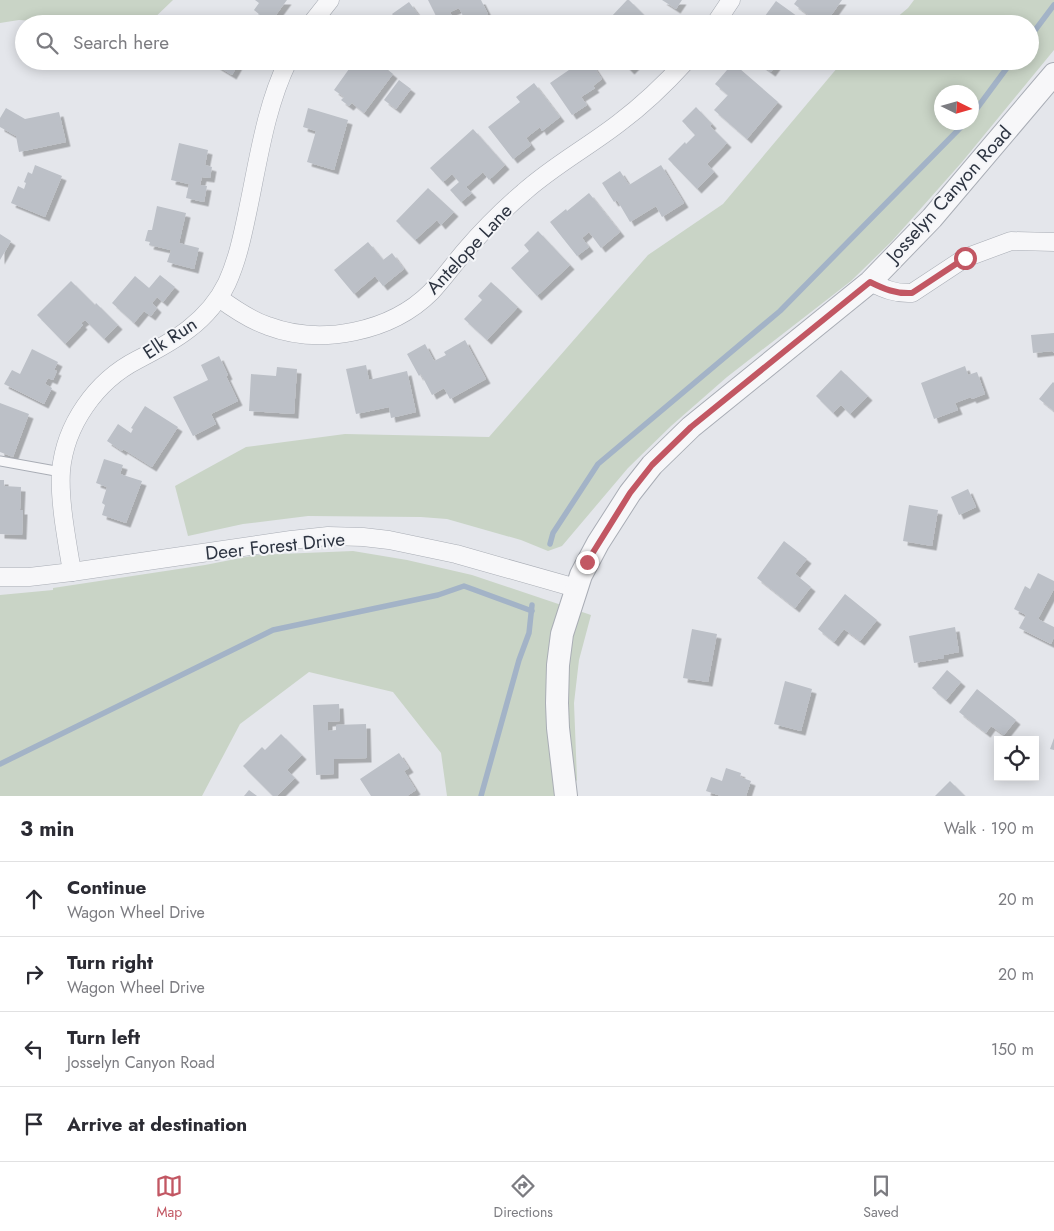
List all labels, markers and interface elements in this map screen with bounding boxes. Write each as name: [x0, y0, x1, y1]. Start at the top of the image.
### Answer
search box: [15, 15, 1039, 70]
icon: search: [33, 29, 61, 57]
text: Search here: [73, 29, 169, 56]
north arrow: [934, 85, 979, 130]
street label: Josselyn Canyon Road: [878, 120, 1018, 271]
street label: Antelope Lane: [420, 197, 518, 300]
route start: [954, 247, 977, 270]
street label: Elk Run: [138, 310, 202, 366]
street label: Deer Forest Drive: [204, 525, 346, 567]
route end: [576, 551, 599, 574]
map controls: [994, 736, 1039, 781]
button: locate: [994, 736, 1039, 781]
text: 3 min: [20, 814, 74, 844]
text: Walk · 190 m: [944, 817, 1034, 840]
text: Continue: [67, 874, 146, 901]
icon: ahead: [20, 885, 48, 913]
text: 20 m: [998, 888, 1034, 911]
text: Wagon Wheel Drive: [67, 901, 205, 924]
text: Turn right: [67, 949, 153, 976]
icon: right: [20, 960, 48, 988]
text: 20 m: [998, 963, 1034, 986]
text: Wagon Wheel Drive: [67, 976, 205, 999]
text: Turn left: [67, 1024, 140, 1051]
icon: left: [20, 1035, 48, 1063]
text: 150 m: [991, 1038, 1034, 1061]
text: Josselyn Canyon Road: [67, 1051, 215, 1074]
icon: arrive: [20, 1110, 48, 1138]
text: Arrive at destination: [67, 1111, 247, 1138]
tab: Map: [155, 1172, 183, 1222]
tab: Directions: [494, 1172, 553, 1222]
tab: Saved: [863, 1172, 899, 1222]

